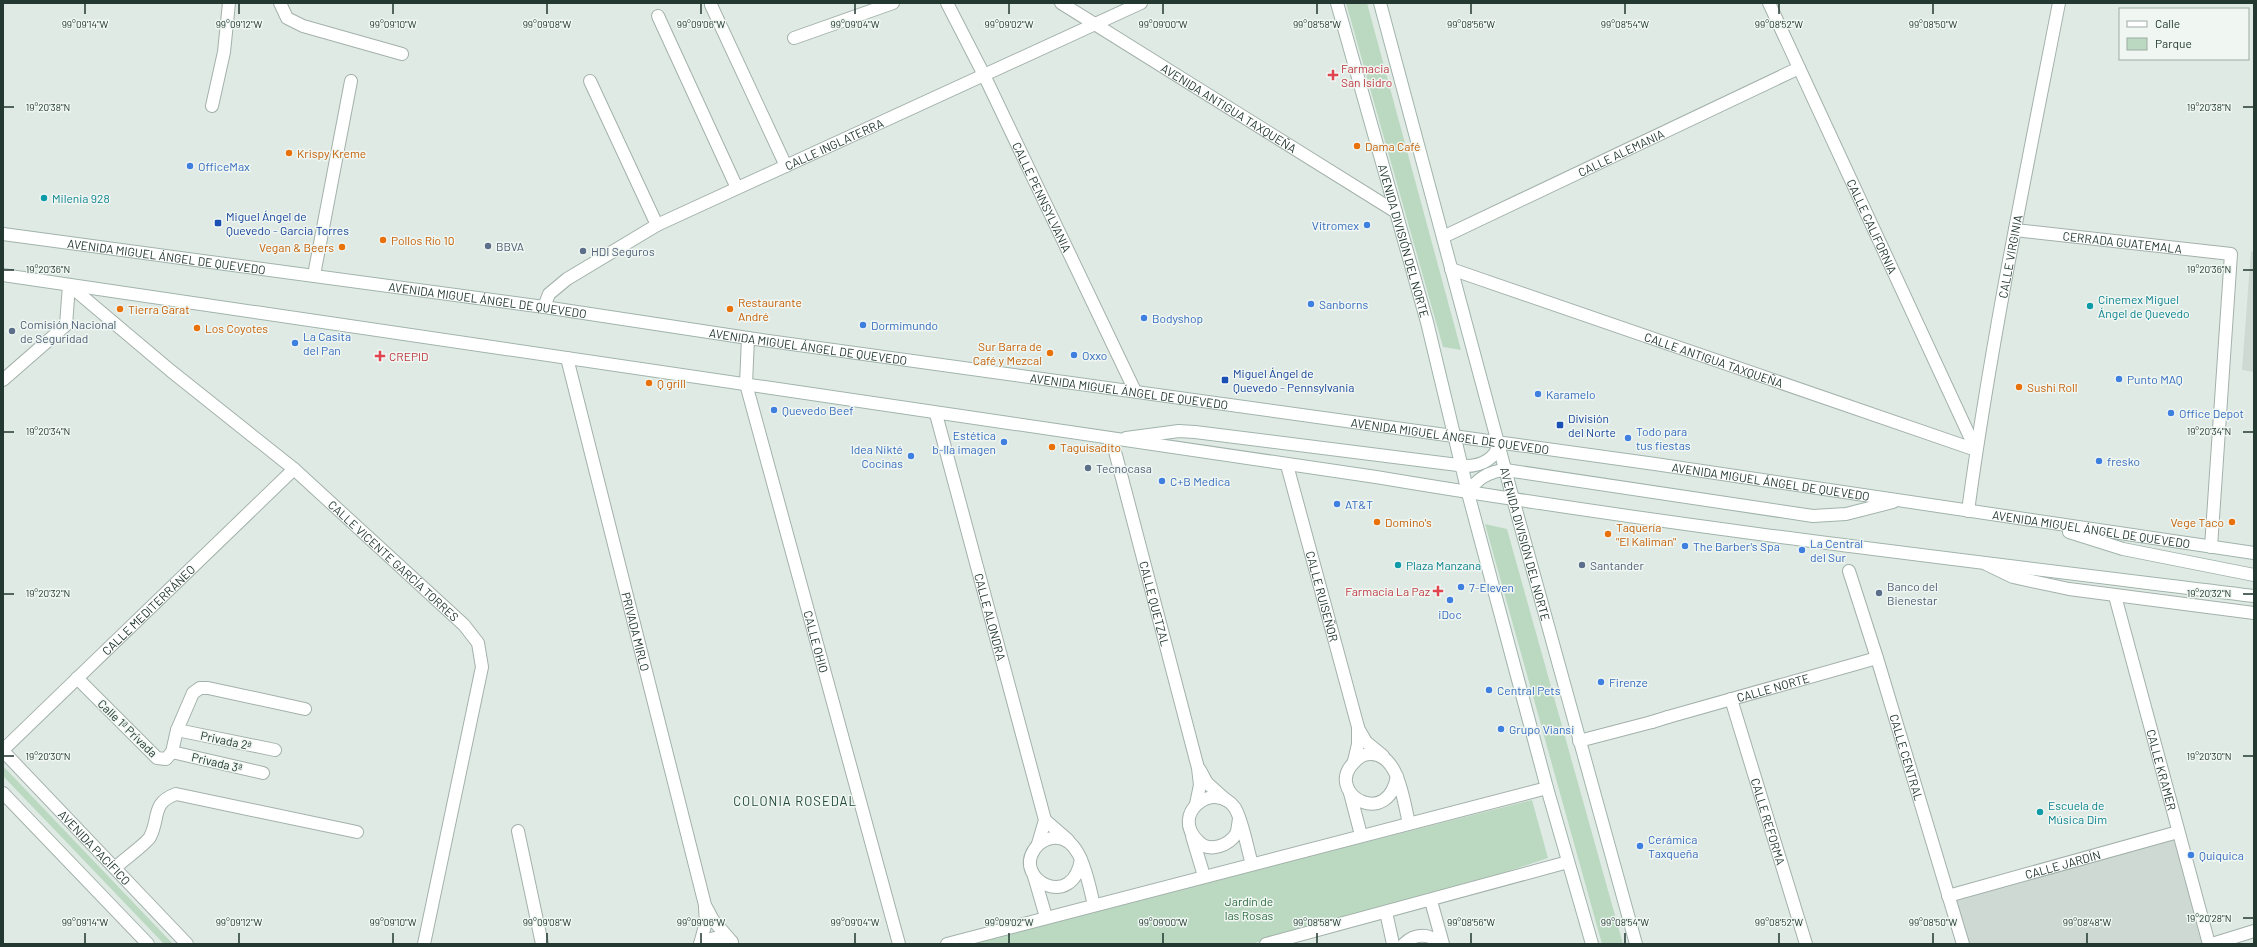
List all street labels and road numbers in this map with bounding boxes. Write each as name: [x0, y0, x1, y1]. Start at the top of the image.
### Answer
street label: AVENIDA ANTIGUA TAXQUEÑA: [1159, 60, 1299, 155]
street label: CALLE INGLATERRA: [782, 115, 885, 172]
street label: CALLE ALEMANIA: [1576, 126, 1666, 179]
street label: CALLE PENNSYLVANIA: [1010, 140, 1074, 254]
street label: AVENIDA DIVISIÓN DEL NORTE: [1376, 162, 1432, 319]
street label: CALLE CALIFORNIA: [1844, 177, 1900, 276]
street label: CALLE VIRGINIA: [1995, 214, 2024, 299]
street label: CERRADA GUATEMALA: [2062, 228, 2183, 256]
street label: AVENIDA MIGUEL ÁNGEL DE QUEVEDO: [67, 236, 266, 276]
street label: AVENIDA MIGUEL ÁNGEL DE QUEVEDO: [388, 279, 588, 320]
street label: AVENIDA MIGUEL ÁNGEL DE QUEVEDO: [708, 325, 908, 367]
street label: CALLE ANTIGUA TAXQUEÑA: [1643, 329, 1785, 390]
street label: AVENIDA MIGUEL ÁNGEL DE QUEVEDO: [1029, 370, 1229, 412]
street label: AVENIDA MIGUEL ÁNGEL DE QUEVEDO: [1350, 415, 1550, 456]
street label: AVENIDA MIGUEL ÁNGEL DE QUEVEDO: [1671, 460, 1871, 503]
street label: AVENIDA DIVISIÓN DEL NORTE: [1498, 465, 1553, 622]
street label: CALLE VICENTE GARCÍA TORRES: [326, 497, 462, 624]
street label: AVENIDA MIGUEL ÁNGEL DE QUEVEDO: [1991, 507, 2191, 550]
street label: CALLE RUISEÑOR: [1304, 549, 1342, 643]
street label: CALLE QUETZAL: [1137, 559, 1173, 648]
street label: CALLE MEDITERRÁNEO: [99, 562, 198, 658]
street label: CALLE ALONDRA: [972, 572, 1009, 662]
street label: PRIVADA MIRLO: [619, 590, 653, 672]
street label: CALLE OHIO: [801, 609, 832, 674]
street label: CALLE NORTE: [1735, 670, 1811, 704]
street label: Calle 1ª Privada: [95, 696, 161, 760]
street label: CALLE CENTRAL: [1887, 712, 1926, 802]
street label: Privada 2ª: [199, 728, 253, 752]
street label: CALLE KRAMER: [2144, 728, 2180, 812]
street label: Privada 3ª: [190, 749, 244, 775]
street label: CALLE REFORMA: [1749, 776, 1788, 866]
street label: AVENIDA PACÍFICO: [56, 807, 134, 888]
street label: CALLE JARDÍN: [2023, 847, 2102, 881]

